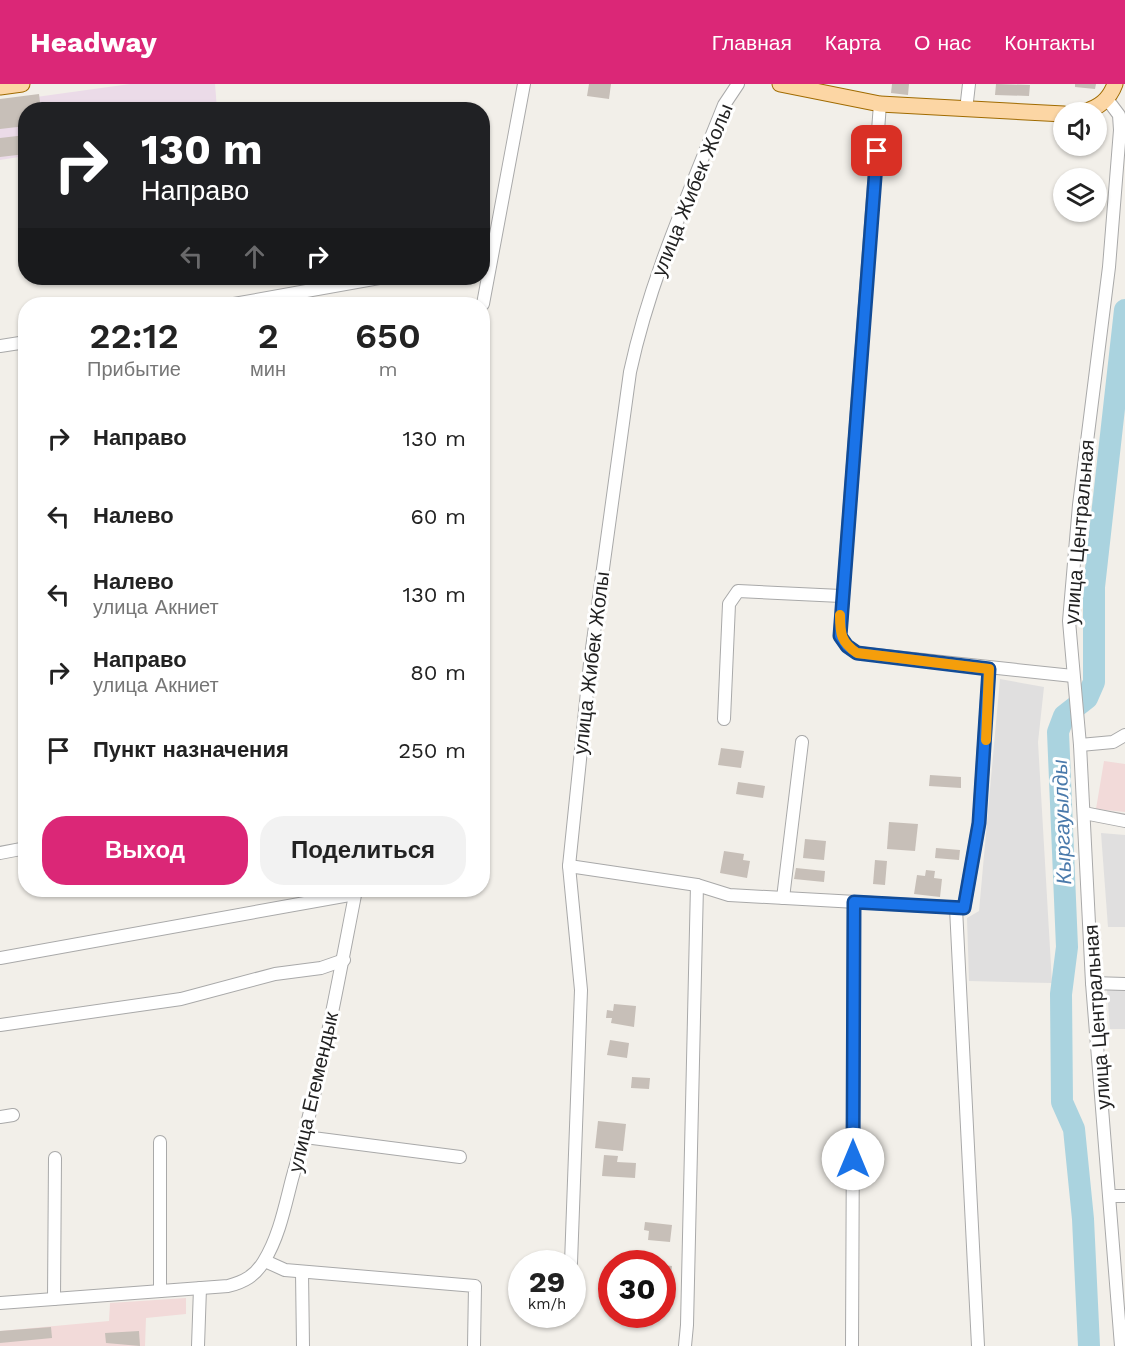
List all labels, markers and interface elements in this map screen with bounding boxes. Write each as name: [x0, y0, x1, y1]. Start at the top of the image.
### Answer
text: Headway: [30, 26, 157, 59]
text: Главная: [712, 30, 792, 55]
text: Карта: [825, 30, 881, 55]
text: О нас: [914, 30, 971, 55]
text: Контакты: [1004, 30, 1095, 55]
street label: улица Жибек Жолы: [646, 100, 738, 280]
map controls: [1053, 102, 1107, 222]
button: sound: [1053, 102, 1107, 156]
text: 130 m: [141, 125, 263, 174]
pin: [851, 125, 902, 176]
icon: right: [42, 126, 120, 204]
icon: arrive: [860, 134, 893, 167]
button: layers: [1053, 168, 1107, 222]
text: Направо: [141, 175, 249, 207]
icon: left: [175, 240, 208, 273]
icon: ahead: [238, 240, 271, 273]
icon: right: [301, 240, 334, 273]
text: 22:12: [89, 315, 179, 357]
text: 2: [257, 315, 279, 357]
text: 650: [355, 315, 421, 357]
text: Прибытие: [87, 357, 181, 381]
text: мин: [250, 357, 286, 381]
text: m: [378, 357, 398, 381]
icon: right: [42, 422, 75, 455]
text: Направо: [93, 425, 187, 450]
text: 130 m: [402, 426, 466, 451]
street label: улица Центральная: [1059, 439, 1099, 625]
icon: left: [42, 500, 75, 533]
text: Налево: [93, 503, 174, 528]
text: 60 m: [410, 504, 466, 529]
text: Налево: [93, 569, 174, 594]
street label: улица Жибек Жолы: [568, 570, 614, 756]
icon: left: [42, 578, 75, 611]
text: 130 m: [402, 582, 466, 607]
text: улица Акниет: [93, 595, 219, 619]
text: Направо: [93, 647, 187, 672]
icon: right: [42, 656, 75, 689]
text: 80 m: [410, 660, 466, 685]
text: улица Акниет: [93, 673, 219, 697]
icon: arrive: [42, 734, 75, 767]
text: Пункт назначения: [93, 737, 289, 762]
text: 250 m: [398, 738, 466, 763]
water label: Кыргауылды: [1047, 758, 1076, 885]
button: Выход: [42, 816, 248, 885]
button: Поделиться: [260, 816, 466, 885]
street label: улица Центральная: [1079, 924, 1115, 1110]
street label: улица Егемендык: [283, 1009, 343, 1175]
position arrow: [821, 1127, 885, 1191]
speed limit sign: 30: [598, 1250, 676, 1328]
text: 29: [529, 1264, 565, 1299]
text: km/h: [528, 1295, 566, 1313]

